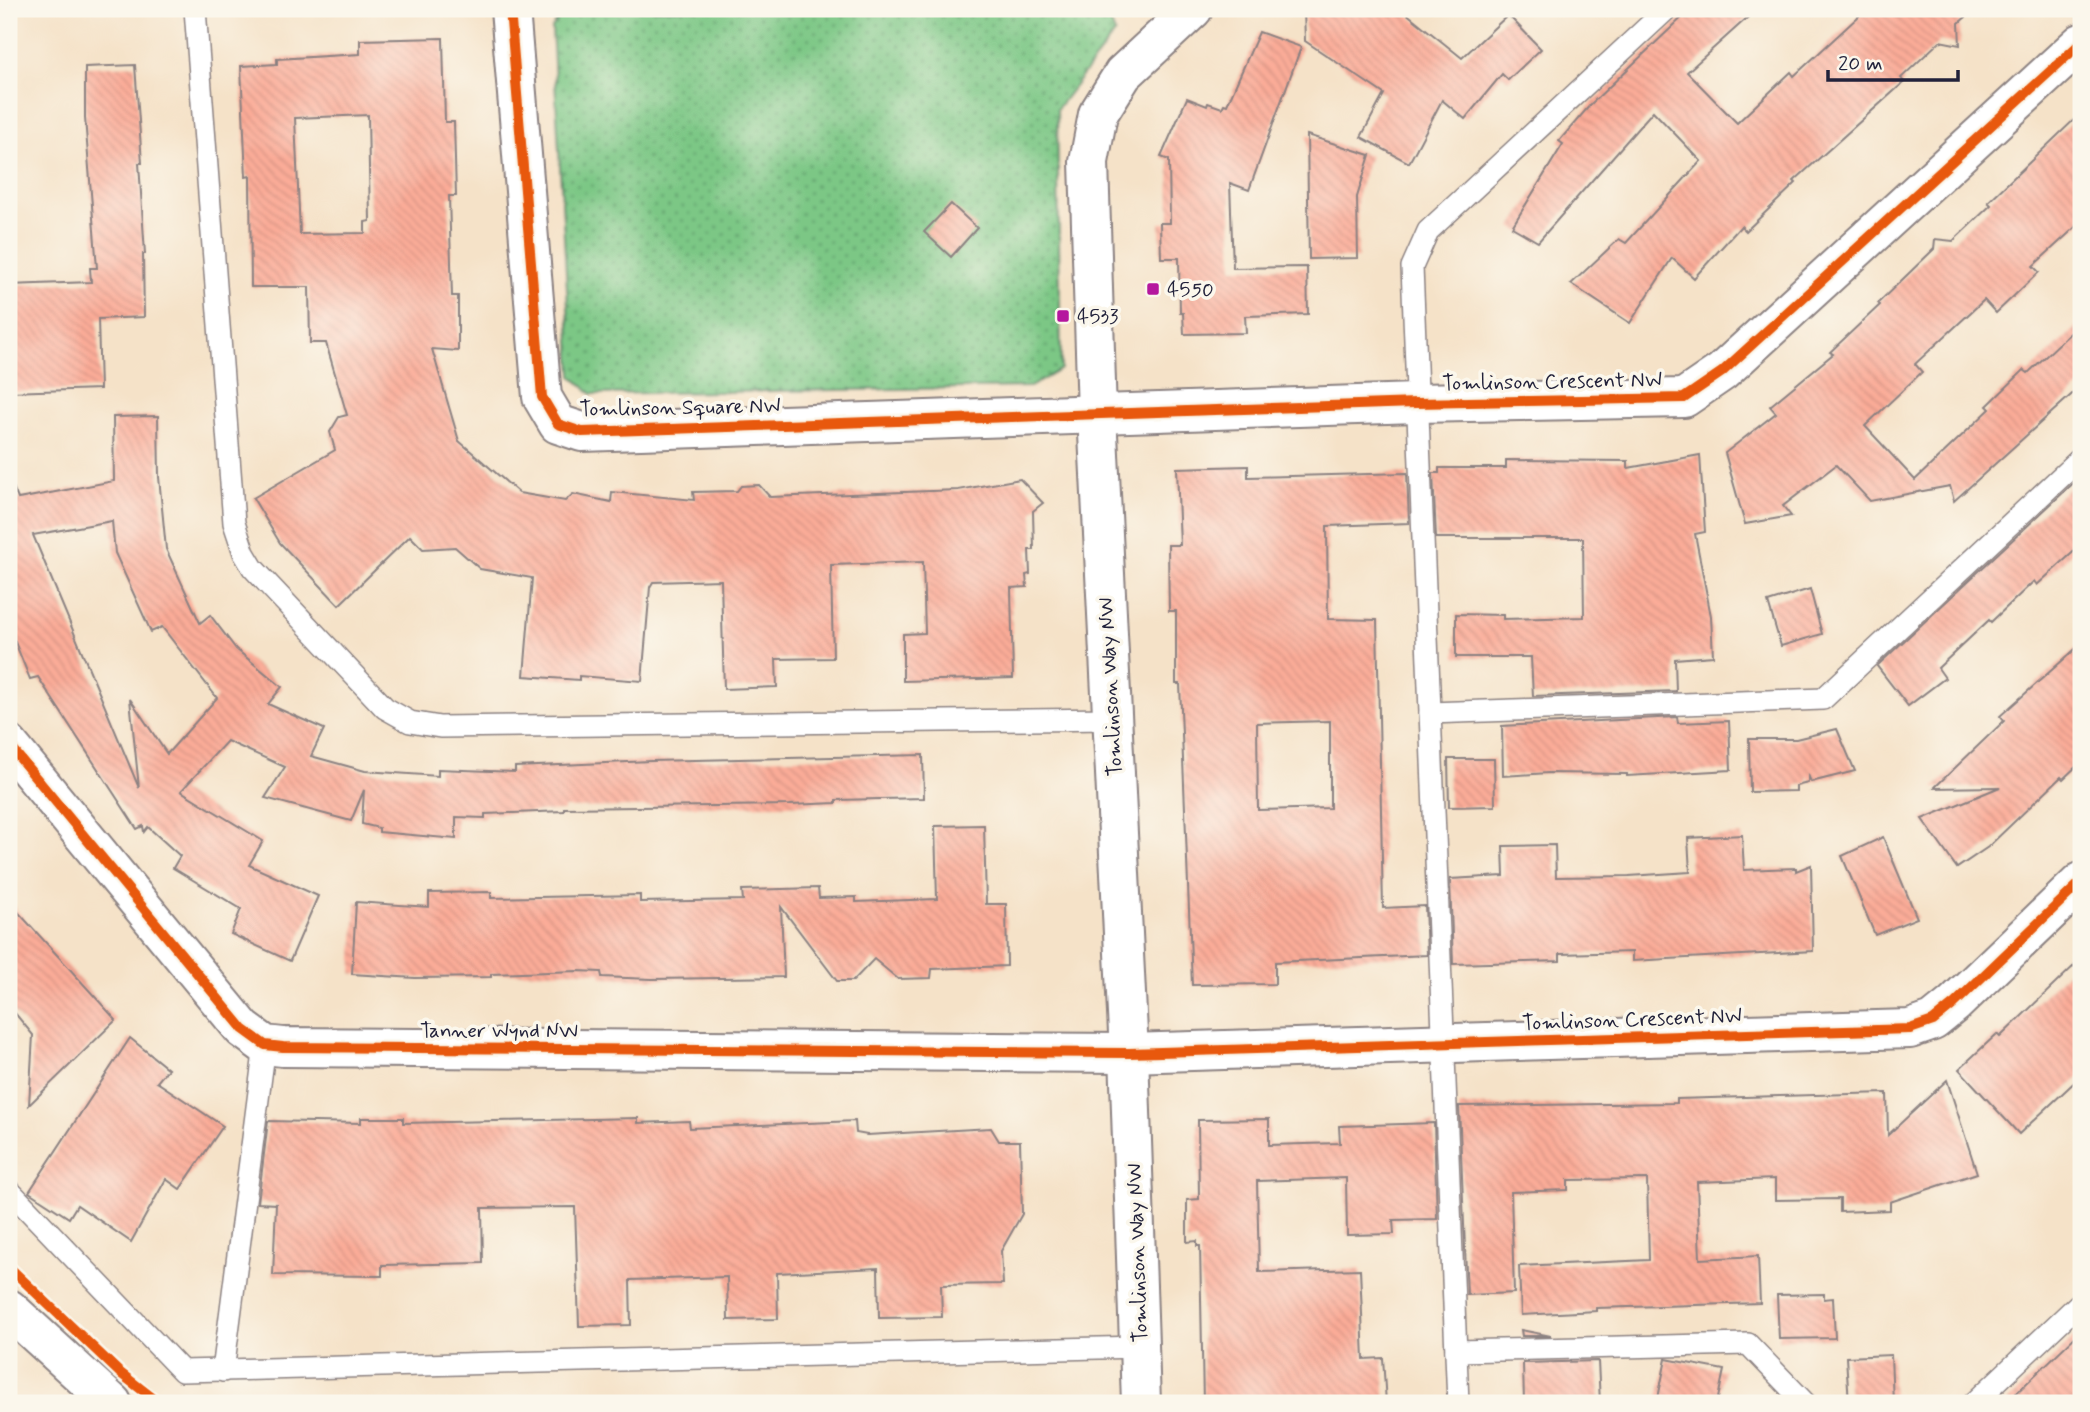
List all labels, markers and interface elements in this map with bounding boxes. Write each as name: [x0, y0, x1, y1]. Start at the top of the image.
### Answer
scale bar: [1828, 38, 1957, 82]
text: 20 m: [1838, 50, 1883, 78]
place label: 4550: [1167, 276, 1214, 304]
marker: 4550: [1145, 281, 1161, 297]
place label: 4533: [1077, 303, 1119, 331]
marker: 4533: [1055, 308, 1071, 324]
street label: Tomlinson Crescent NW: [1442, 366, 1662, 398]
street label: Tomlinson Square NW: [579, 392, 781, 424]
street label: Tomlinson Way NW: [1092, 597, 1130, 777]
street label: Tomlinson Crescent NW: [1522, 1002, 1742, 1038]
street label: Tanner Wynd NW: [420, 1017, 578, 1045]
street label: Tomlinson Way NW: [1121, 1163, 1155, 1343]

